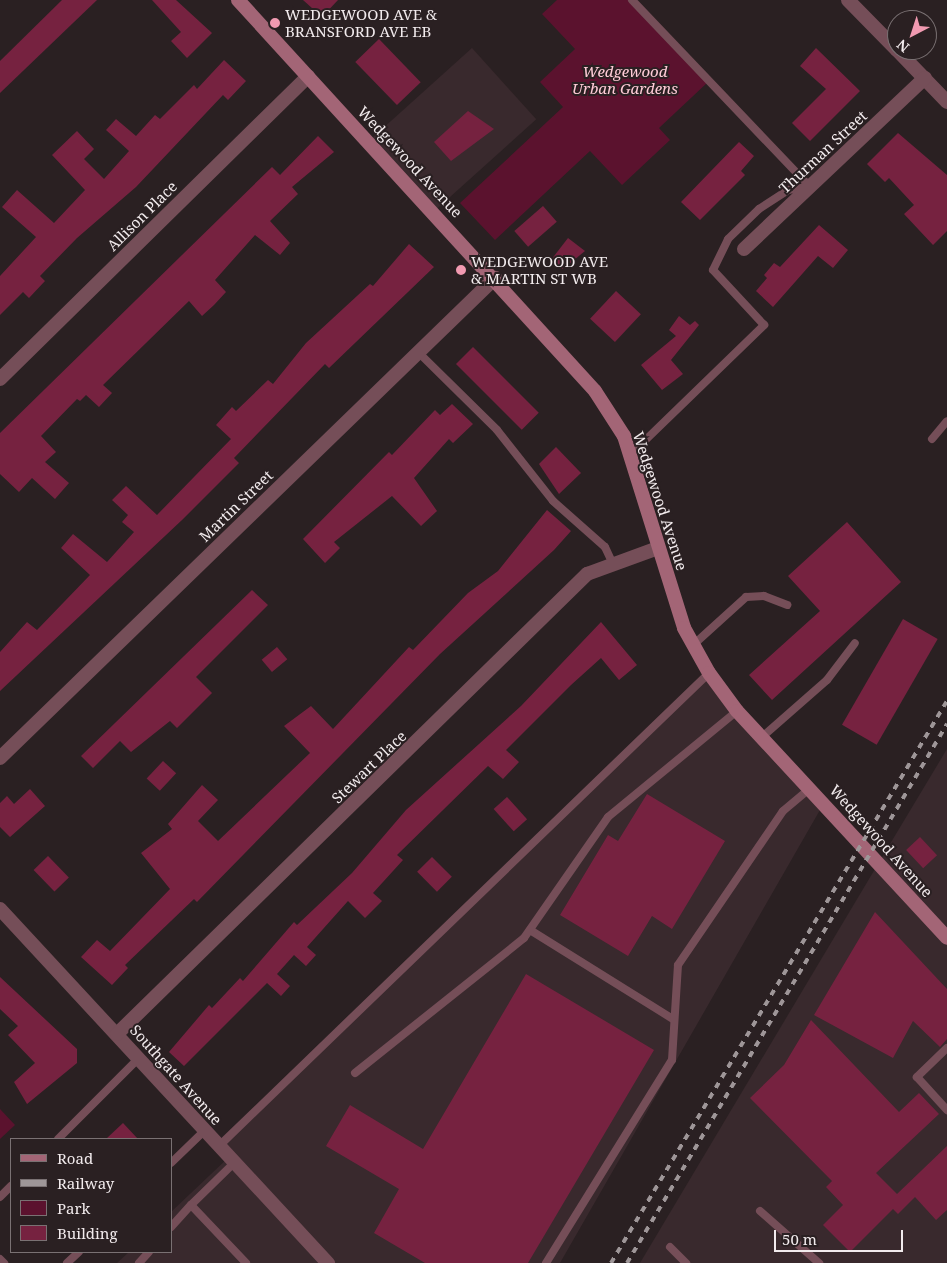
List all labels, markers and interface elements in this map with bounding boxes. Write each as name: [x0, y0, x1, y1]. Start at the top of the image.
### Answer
place label: WEDGEWOOD AVE & BRANSFORD AVE EB: [285, 5, 437, 40]
north arrow: [887, 10, 937, 60]
marker: WEDGEWOOD AVE & BRANSFORD AVE EB: [269, 17, 281, 29]
text: N: [892, 35, 913, 57]
park label: Wedgewood Urban Gardens: [572, 62, 678, 97]
street label: Wedgewood Avenue: [354, 103, 466, 221]
street label: Thurman Street: [775, 107, 871, 197]
street label: Allison Place: [103, 177, 181, 255]
place label: WEDGEWOOD AVE & MARTIN ST WB: [471, 252, 608, 287]
marker: WEDGEWOOD AVE & MARTIN ST WB: [455, 264, 467, 276]
street label: Wedgewood Avenue: [629, 429, 691, 573]
street label: Martin Street: [196, 467, 276, 545]
street label: Stewart Place: [328, 727, 410, 807]
street label: Wedgewood Avenue: [826, 781, 936, 901]
street label: Southgate Avenue: [126, 1021, 226, 1129]
legend: [10, 1138, 172, 1253]
text: Road: [57, 1148, 93, 1168]
text: Railway: [57, 1173, 114, 1193]
text: Park: [57, 1198, 90, 1218]
scale bar: [777, 1220, 906, 1252]
text: Building: [57, 1223, 118, 1243]
text: 50 m: [782, 1229, 817, 1249]

